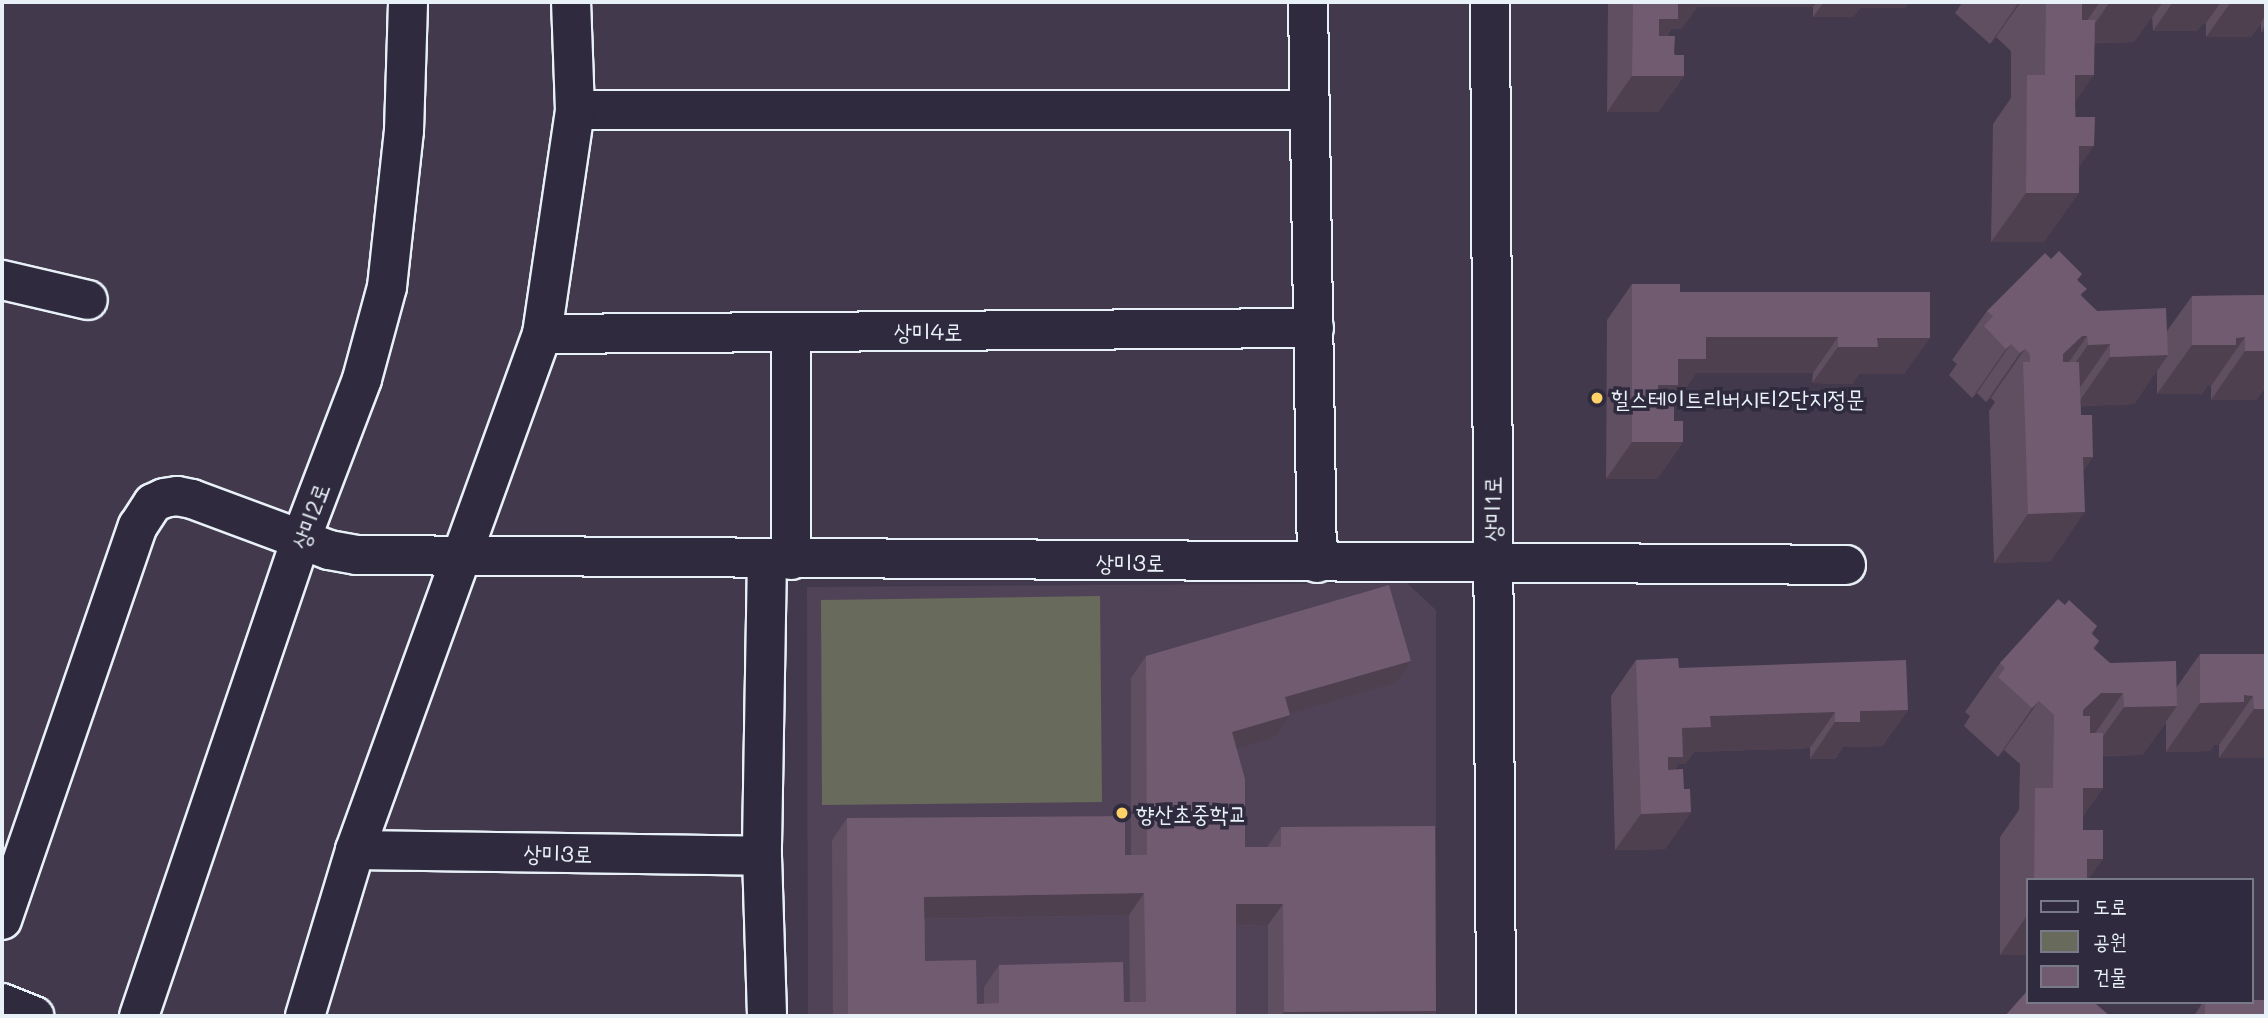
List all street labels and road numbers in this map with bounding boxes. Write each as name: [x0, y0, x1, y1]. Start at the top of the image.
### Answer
street label: 상미4로: [893, 317, 963, 345]
street label: 상미1로: [1478, 476, 1506, 542]
street label: 상미2로: [285, 479, 335, 553]
street label: 상미3로: [1095, 548, 1165, 576]
street label: 상미3로: [523, 839, 593, 867]

